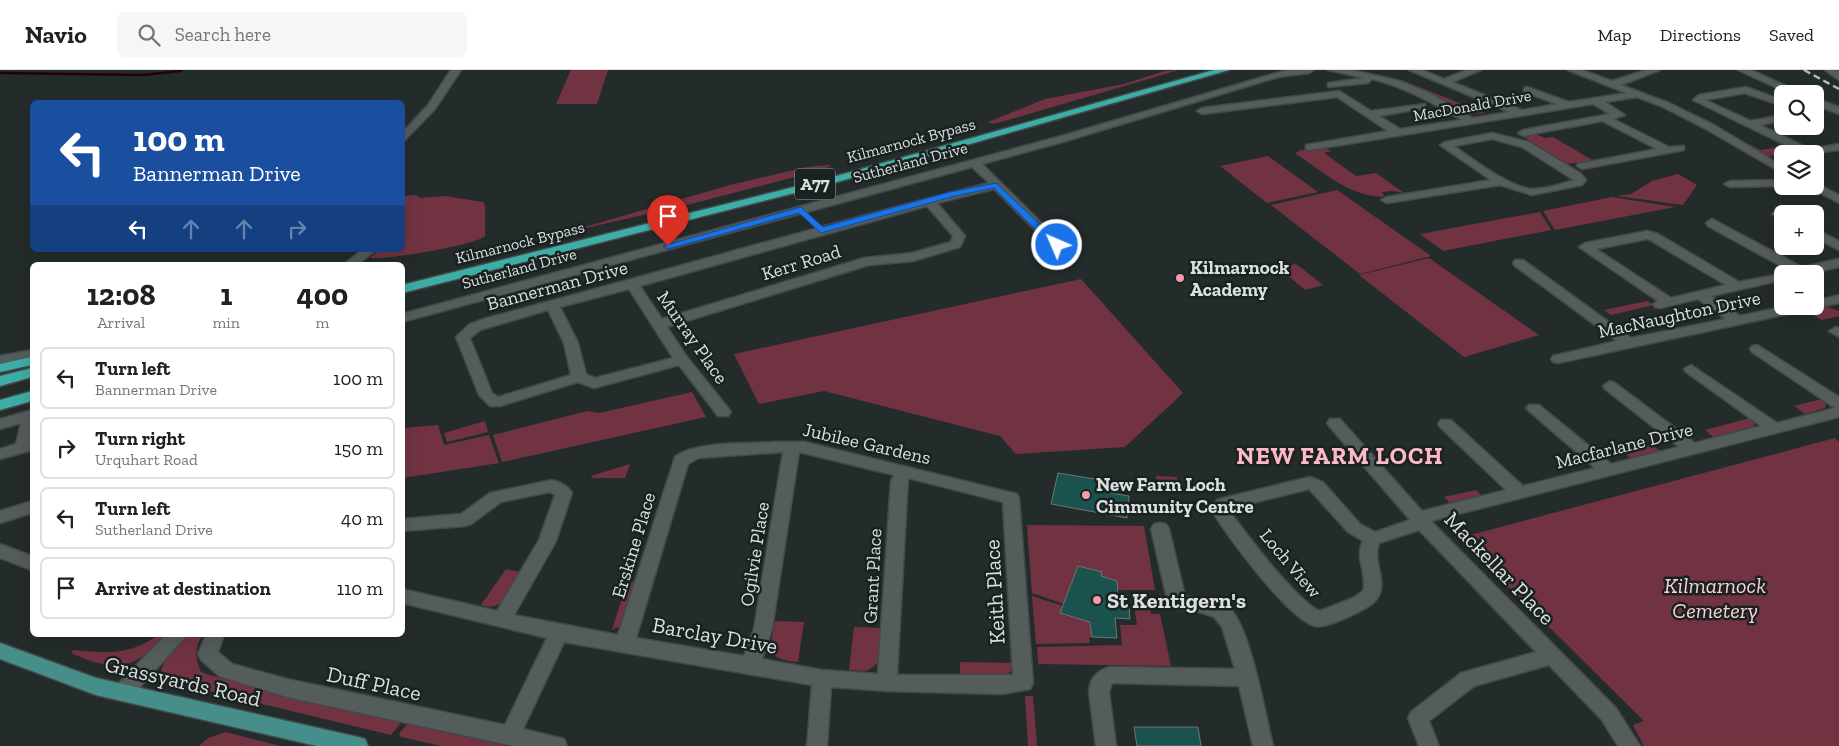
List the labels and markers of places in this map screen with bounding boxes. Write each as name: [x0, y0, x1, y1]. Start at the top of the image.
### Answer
pin: [647, 195, 689, 246]
place label: Kilmarnock Academy: [1190, 256, 1290, 301]
marker: Kilmarnock Academy: [1174, 272, 1186, 284]
place label: New Farm Loch Cimmunity Centre: [1096, 473, 1254, 518]
marker: New Farm Loch Cimmunity Centre: [1080, 489, 1092, 501]
place label: St Kentigern's: [1107, 587, 1246, 614]
marker: St Kentigern's: [1091, 594, 1103, 606]

